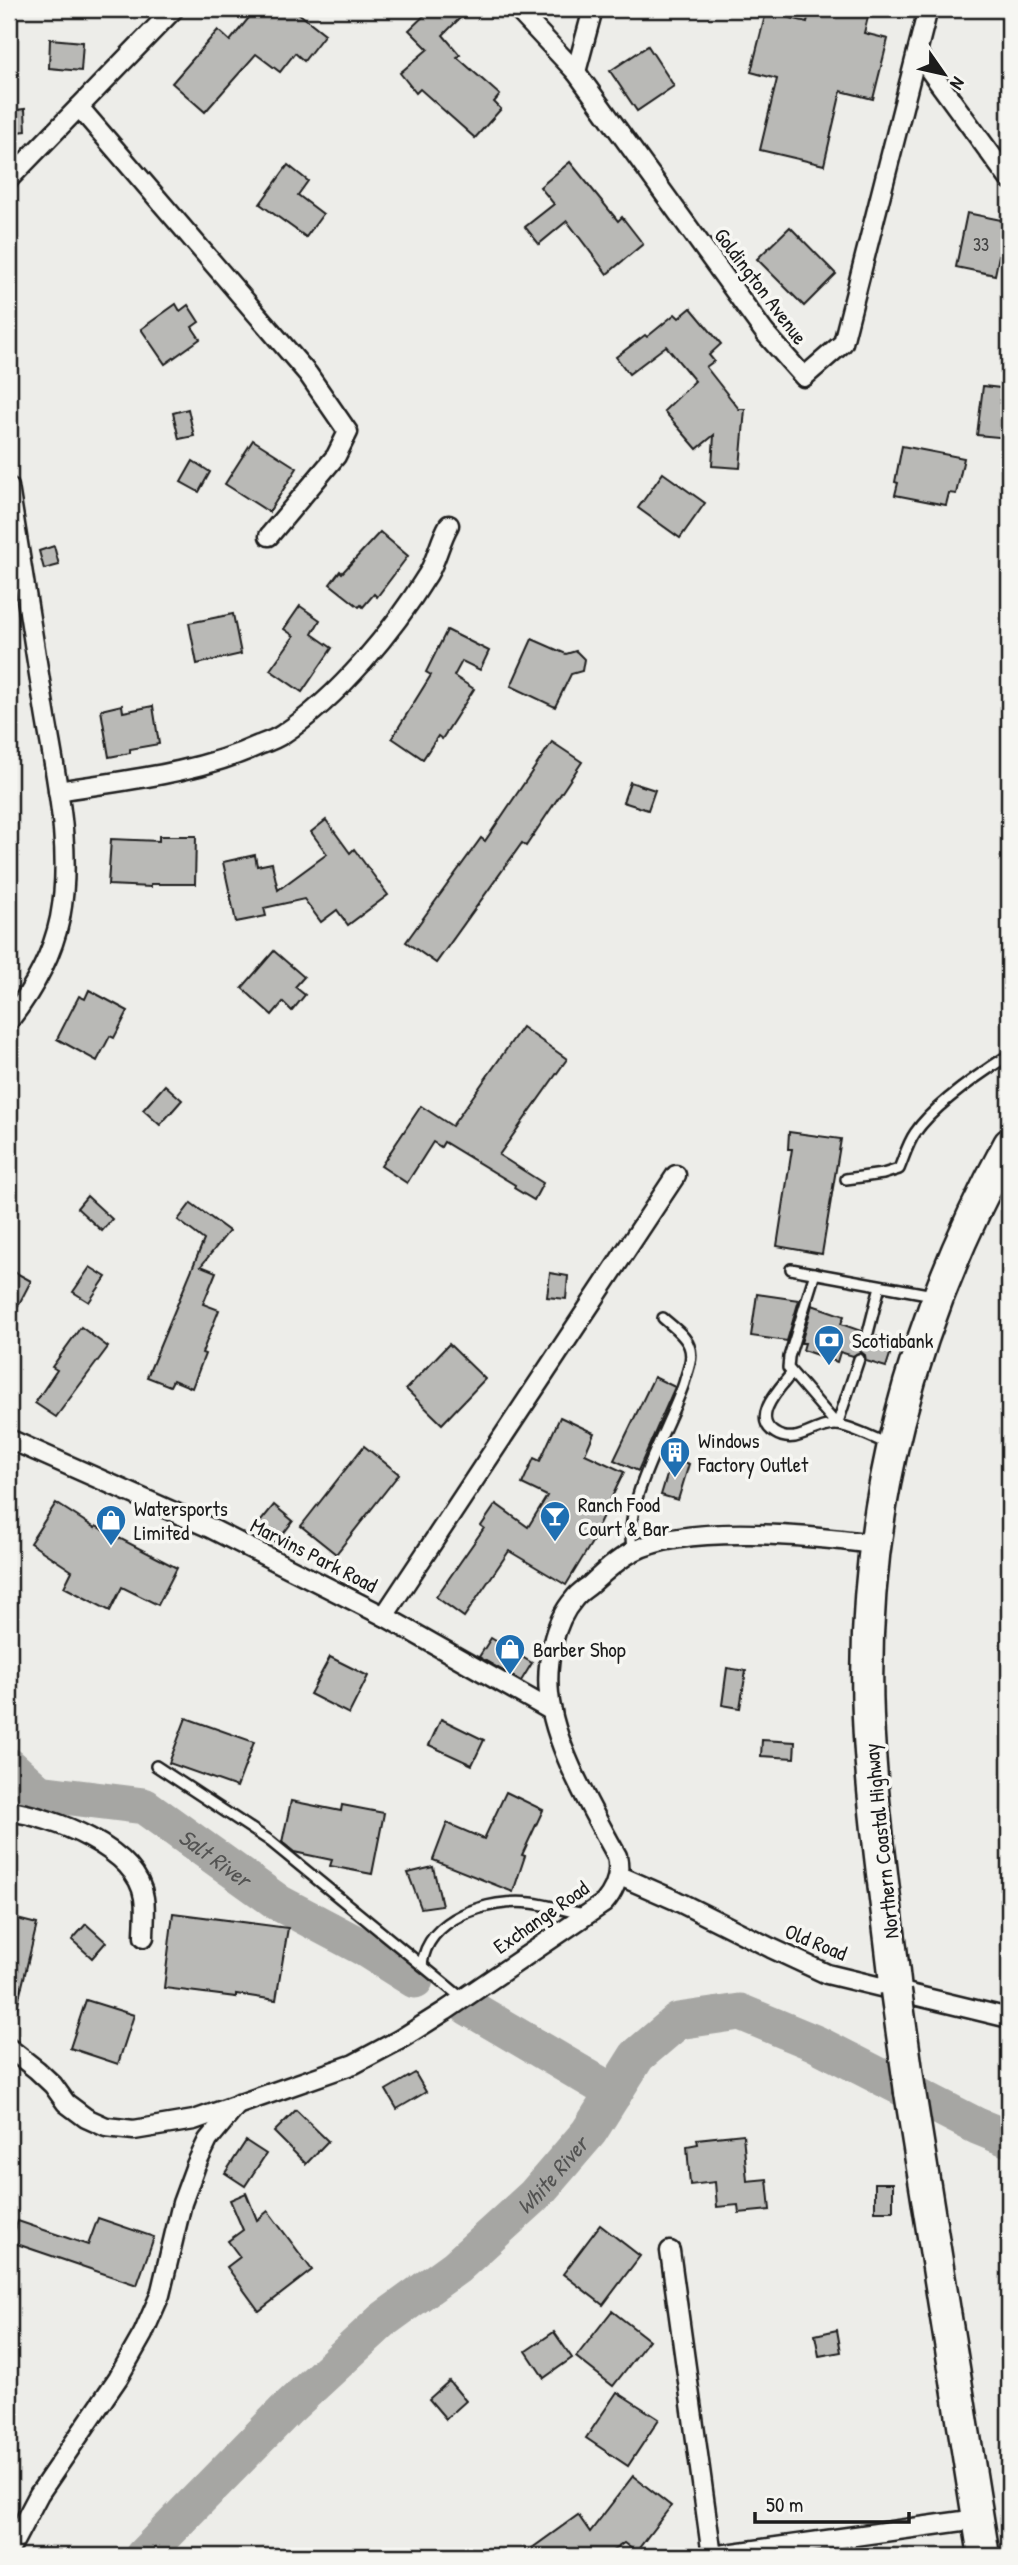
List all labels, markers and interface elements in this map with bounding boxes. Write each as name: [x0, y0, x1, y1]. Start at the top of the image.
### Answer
north arrow: [909, 38, 979, 108]
text: N: [944, 72, 972, 95]
street label: Goldington Avenue: [708, 222, 814, 350]
house number: 33: [973, 232, 989, 257]
bank icon: Scotiabank: [812, 1323, 846, 1367]
place label: Scotiabank: [852, 1326, 934, 1355]
place label: Windows Factory Outlet: [697, 1426, 809, 1479]
building icon: Windows Factory Outlet: [658, 1435, 692, 1479]
place label: Ranch Food Court & Bar: [578, 1490, 669, 1543]
place label: Watersports Limited: [134, 1494, 228, 1547]
bar icon: Ranch Food Court & Bar: [538, 1499, 572, 1543]
shop icon: Watersports Limited: [94, 1503, 128, 1547]
street label: Marvins Park Road: [246, 1511, 382, 1599]
shop icon: Barber Shop: [493, 1632, 527, 1676]
place label: Barber Shop: [533, 1635, 626, 1664]
street label: Northern Coastal Highway: [856, 1742, 906, 1940]
water label: Salt River: [173, 1821, 260, 1896]
street label: Exchange Road: [487, 1873, 595, 1961]
street label: Old Road: [781, 1916, 851, 1968]
water label: White River: [509, 2127, 597, 2221]
scale bar: [755, 2481, 909, 2525]
text: 50 m: [766, 2490, 803, 2519]

